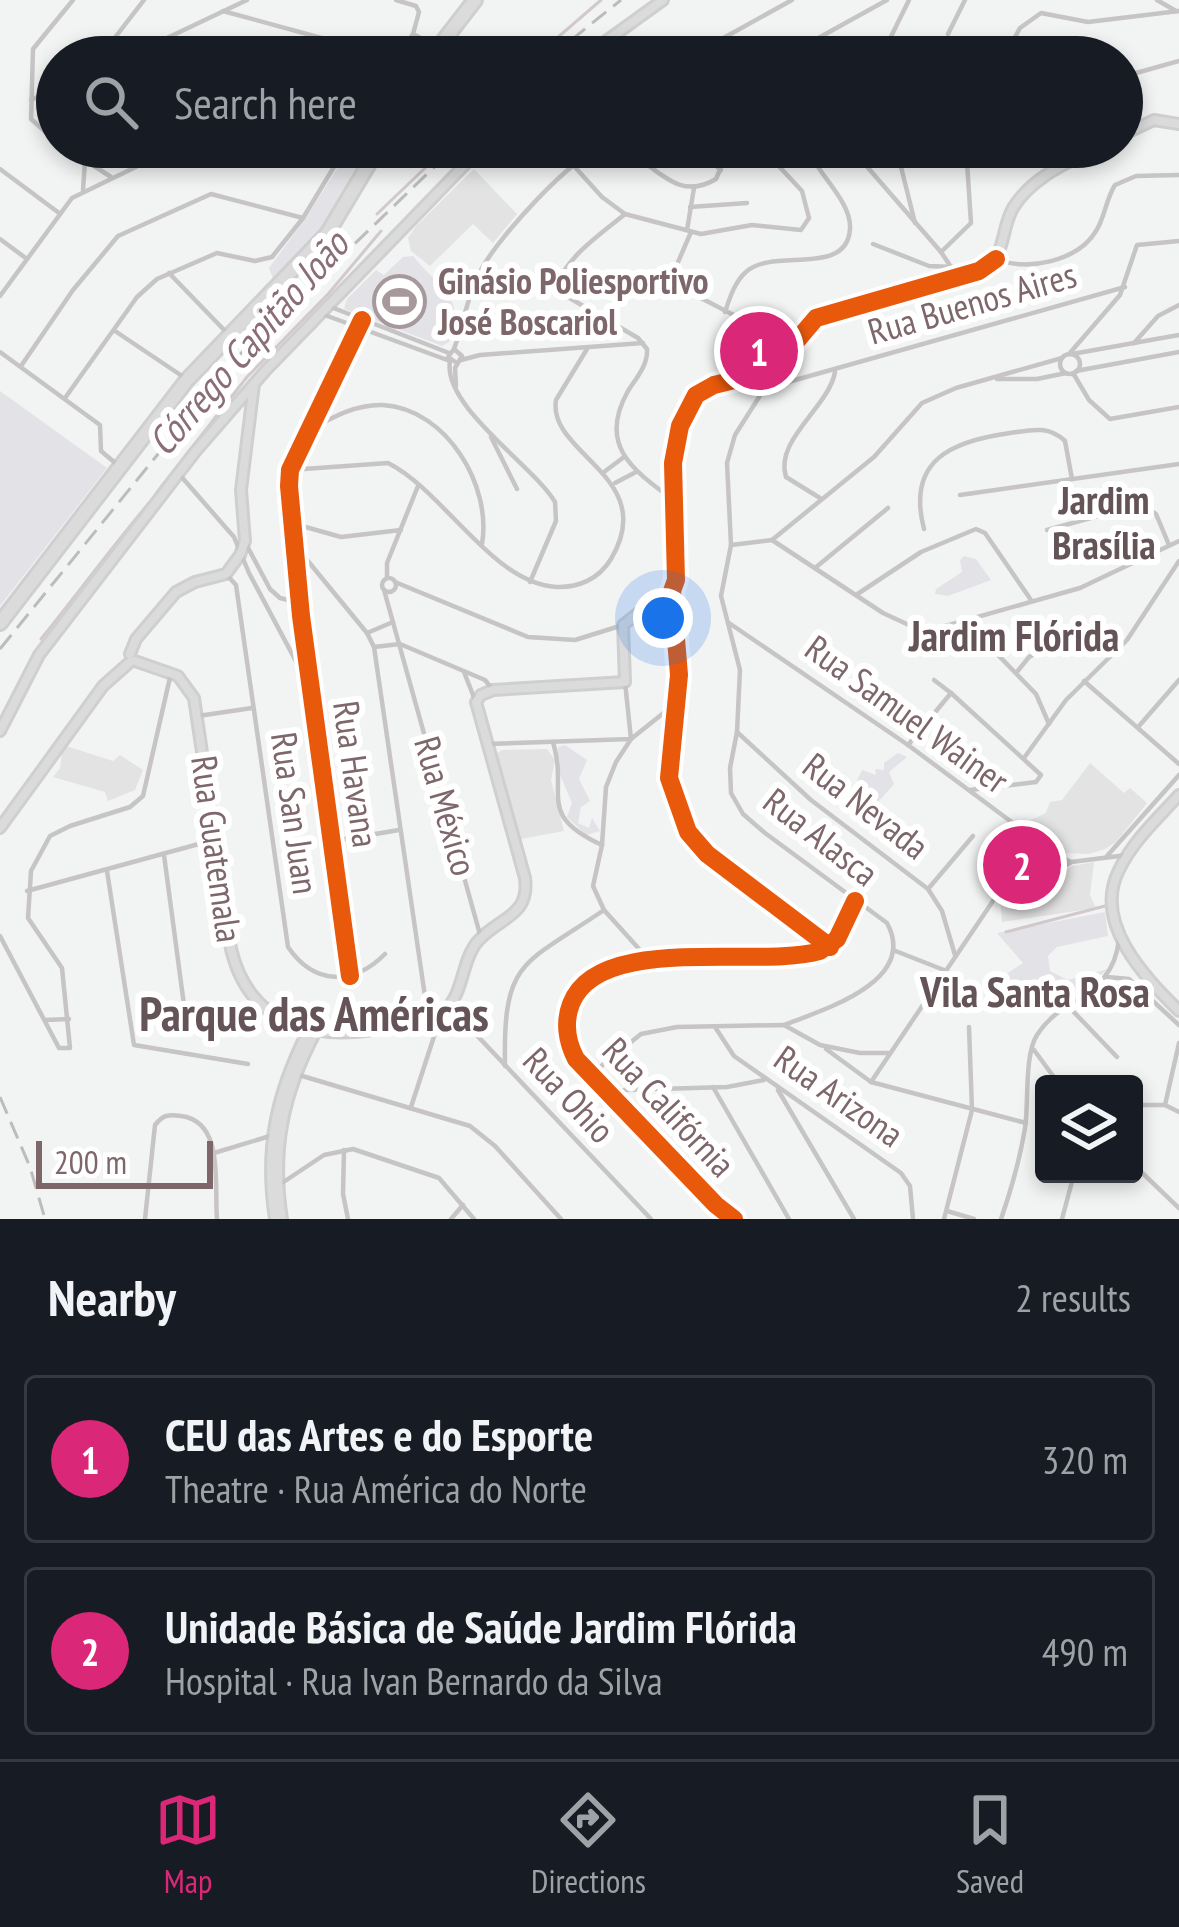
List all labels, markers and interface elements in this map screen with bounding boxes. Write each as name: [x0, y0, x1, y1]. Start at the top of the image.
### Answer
search box: [36, 36, 1143, 168]
icon: search: [78, 69, 144, 135]
text: Search here: [174, 73, 357, 131]
water label: Córrego Capitão João: [136, 217, 361, 466]
street label: Rua Buenos Aires: [862, 250, 1081, 355]
place label: Ginásio Poliesportivo José Boscariol: [437, 257, 709, 345]
sports icon: Ginásio Poliesportivo José Boscariol: [371, 274, 427, 330]
pin: 1: [720, 306, 798, 396]
district label: Jardim Brasília: [1052, 474, 1156, 570]
your location: [633, 588, 693, 648]
district label: Jardim Flórida: [908, 608, 1119, 663]
street label: Rua Samuel Wainer: [796, 624, 1018, 803]
street label: Rua Havana: [323, 698, 390, 850]
street label: Rua San Juan: [261, 729, 330, 897]
street label: Rua México: [404, 731, 489, 881]
street label: Rua Nevada: [794, 742, 939, 869]
street label: Rua Guatemala: [181, 753, 254, 945]
street label: Rua Alasca: [754, 777, 888, 896]
pin: 2: [983, 820, 1061, 910]
district label: Vila Santa Rosa: [919, 964, 1150, 1019]
district label: Parque das Américas: [139, 982, 489, 1044]
street label: Rua Califórnia: [593, 1027, 746, 1186]
street label: Rua Arizona: [766, 1034, 913, 1157]
street label: Rua Ohio: [513, 1037, 625, 1152]
map controls: [1035, 1075, 1143, 1183]
button: layers: [1035, 1075, 1143, 1183]
scale bar: [36, 1135, 213, 1188]
text: 200 m: [54, 1140, 127, 1183]
text: Nearby: [48, 1264, 176, 1330]
text: 2 results: [1015, 1272, 1131, 1323]
text: CEU das Artes e do Esporte: [165, 1405, 593, 1463]
text: 1: [81, 1434, 99, 1485]
text: 320 m: [1042, 1434, 1128, 1485]
text: Theatre · Rua América do Norte: [165, 1463, 587, 1514]
text: Unidade Básica de Saúde Jardim Flórida: [165, 1597, 797, 1655]
text: 2: [81, 1626, 99, 1677]
text: 490 m: [1042, 1626, 1128, 1677]
text: Hospital · Rua Ivan Bernardo da Silva: [165, 1655, 663, 1706]
tab: Map: [155, 1787, 221, 1902]
tab: Directions: [531, 1787, 646, 1902]
tab: Saved: [956, 1787, 1024, 1902]

